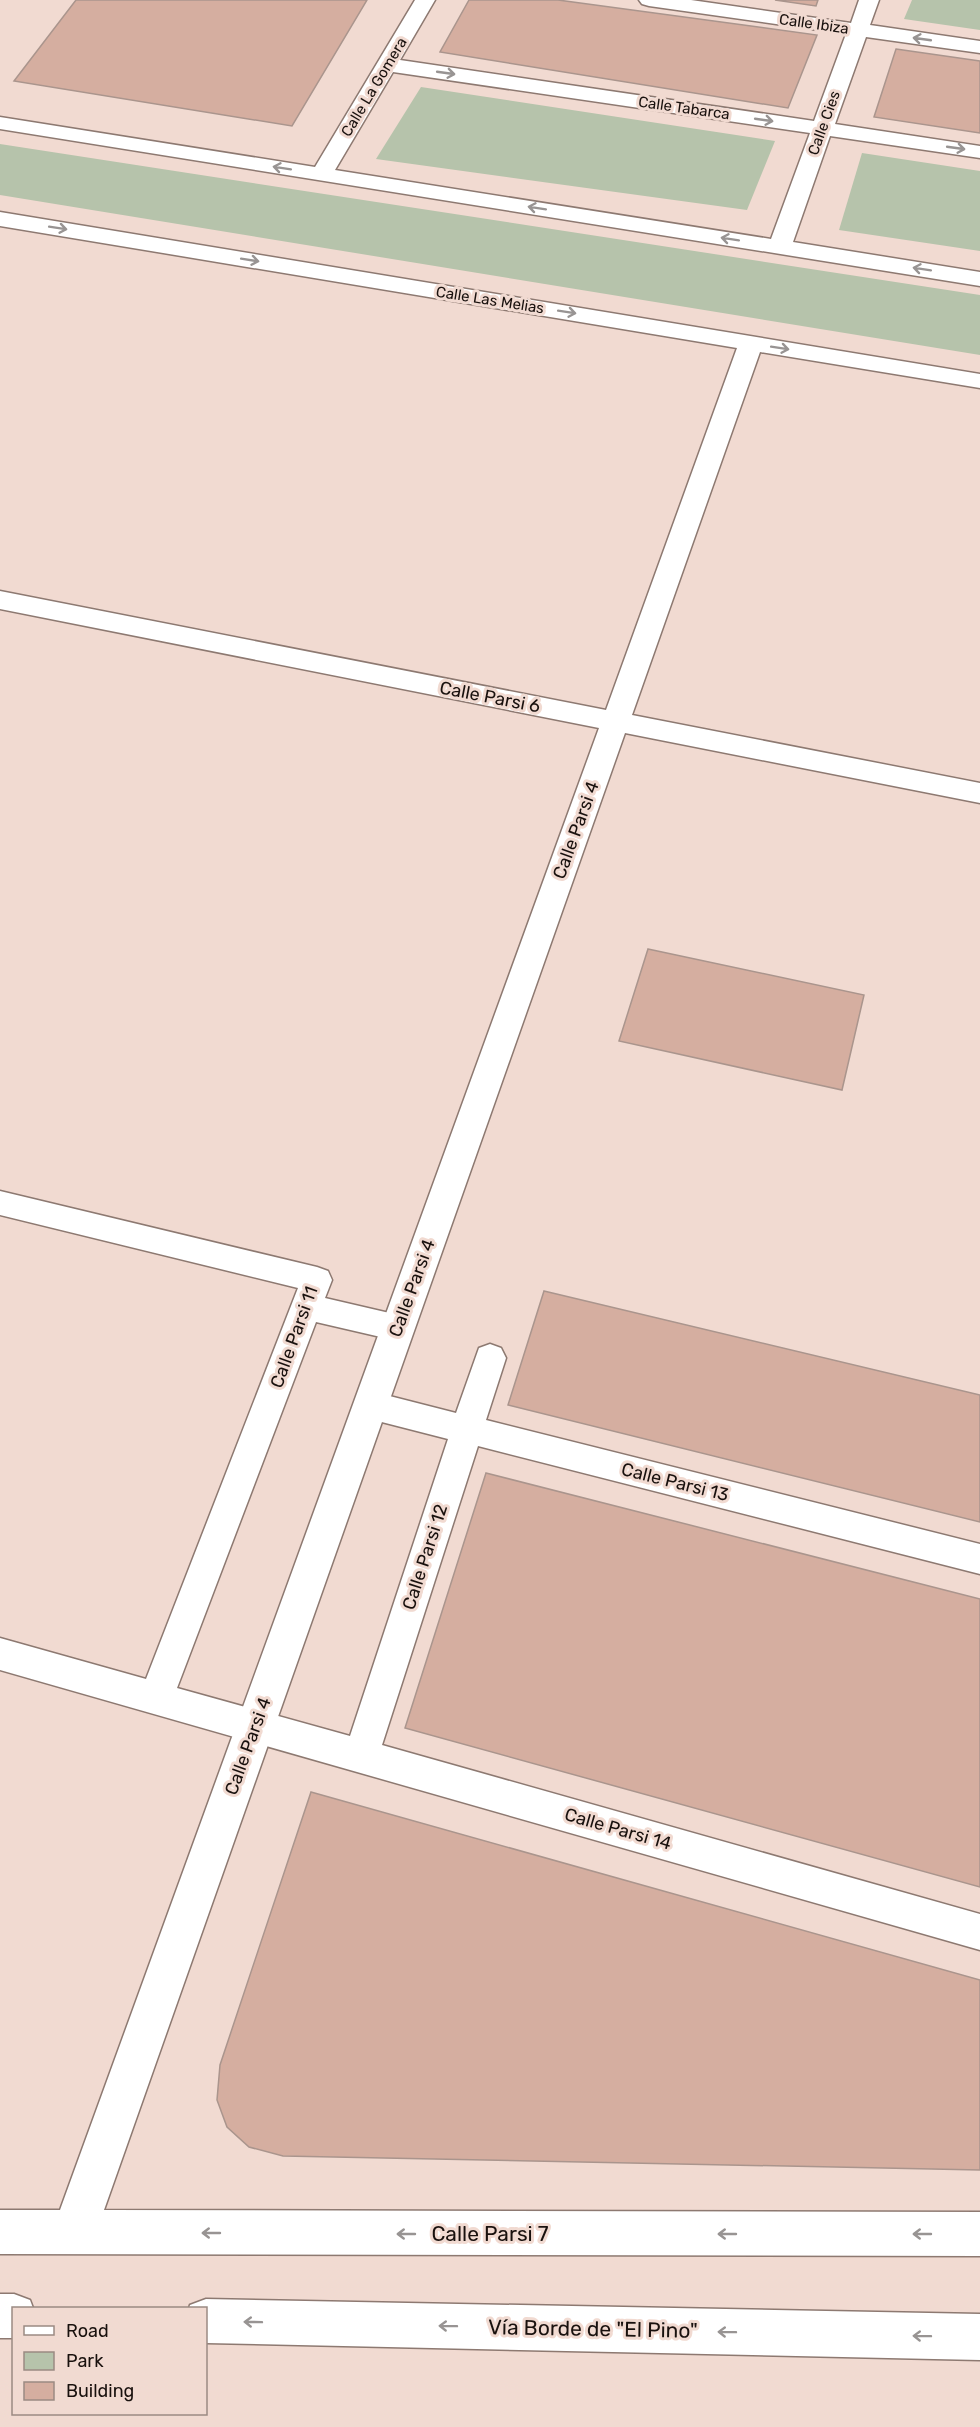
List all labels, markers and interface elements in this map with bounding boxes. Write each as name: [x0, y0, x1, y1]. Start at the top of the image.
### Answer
street label: Calle Ibiza: [778, 10, 850, 38]
street label: Calle La Gomera: [337, 34, 411, 140]
one-way arrow: [913, 34, 932, 45]
one-way arrow: [436, 68, 455, 79]
street label: Calle Cies: [804, 88, 844, 158]
street label: Calle Tabarca: [637, 93, 731, 123]
one-way arrow: [753, 114, 773, 125]
one-way arrow: [946, 143, 966, 154]
one-way arrow: [273, 162, 293, 173]
one-way arrow: [528, 202, 547, 213]
one-way arrow: [47, 223, 67, 234]
one-way arrow: [720, 233, 740, 244]
one-way arrow: [240, 255, 259, 266]
one-way arrow: [913, 264, 933, 275]
street label: Calle Las Melias: [435, 283, 546, 317]
one-way arrow: [556, 307, 576, 318]
one-way arrow: [770, 342, 789, 353]
street label: Calle Parsi 6: [438, 676, 542, 718]
street label: Calle Parsi 4: [548, 778, 604, 882]
street label: Calle Parsi 4: [384, 1236, 440, 1340]
street label: Calle Parsi 11: [265, 1283, 323, 1391]
street label: Calle Parsi 13: [619, 1458, 731, 1506]
street label: Calle Parsi 12: [398, 1502, 452, 1612]
street label: Calle Parsi 4: [220, 1694, 276, 1798]
street label: Calle Parsi 14: [562, 1803, 674, 1855]
street label: Calle Parsi 7: [431, 2221, 549, 2246]
one-way arrow: [201, 2227, 221, 2239]
one-way arrow: [396, 2228, 416, 2240]
one-way arrow: [717, 2228, 737, 2240]
one-way arrow: [912, 2228, 932, 2240]
legend: [12, 2307, 207, 2415]
street label: Vía Borde de "El Pino": [488, 2314, 698, 2343]
one-way arrow: [243, 2316, 263, 2327]
text: Road: [66, 2320, 109, 2342]
one-way arrow: [438, 2320, 458, 2331]
one-way arrow: [717, 2326, 737, 2337]
one-way arrow: [912, 2330, 932, 2341]
text: Park: [66, 2350, 104, 2372]
text: Building: [66, 2380, 134, 2402]

